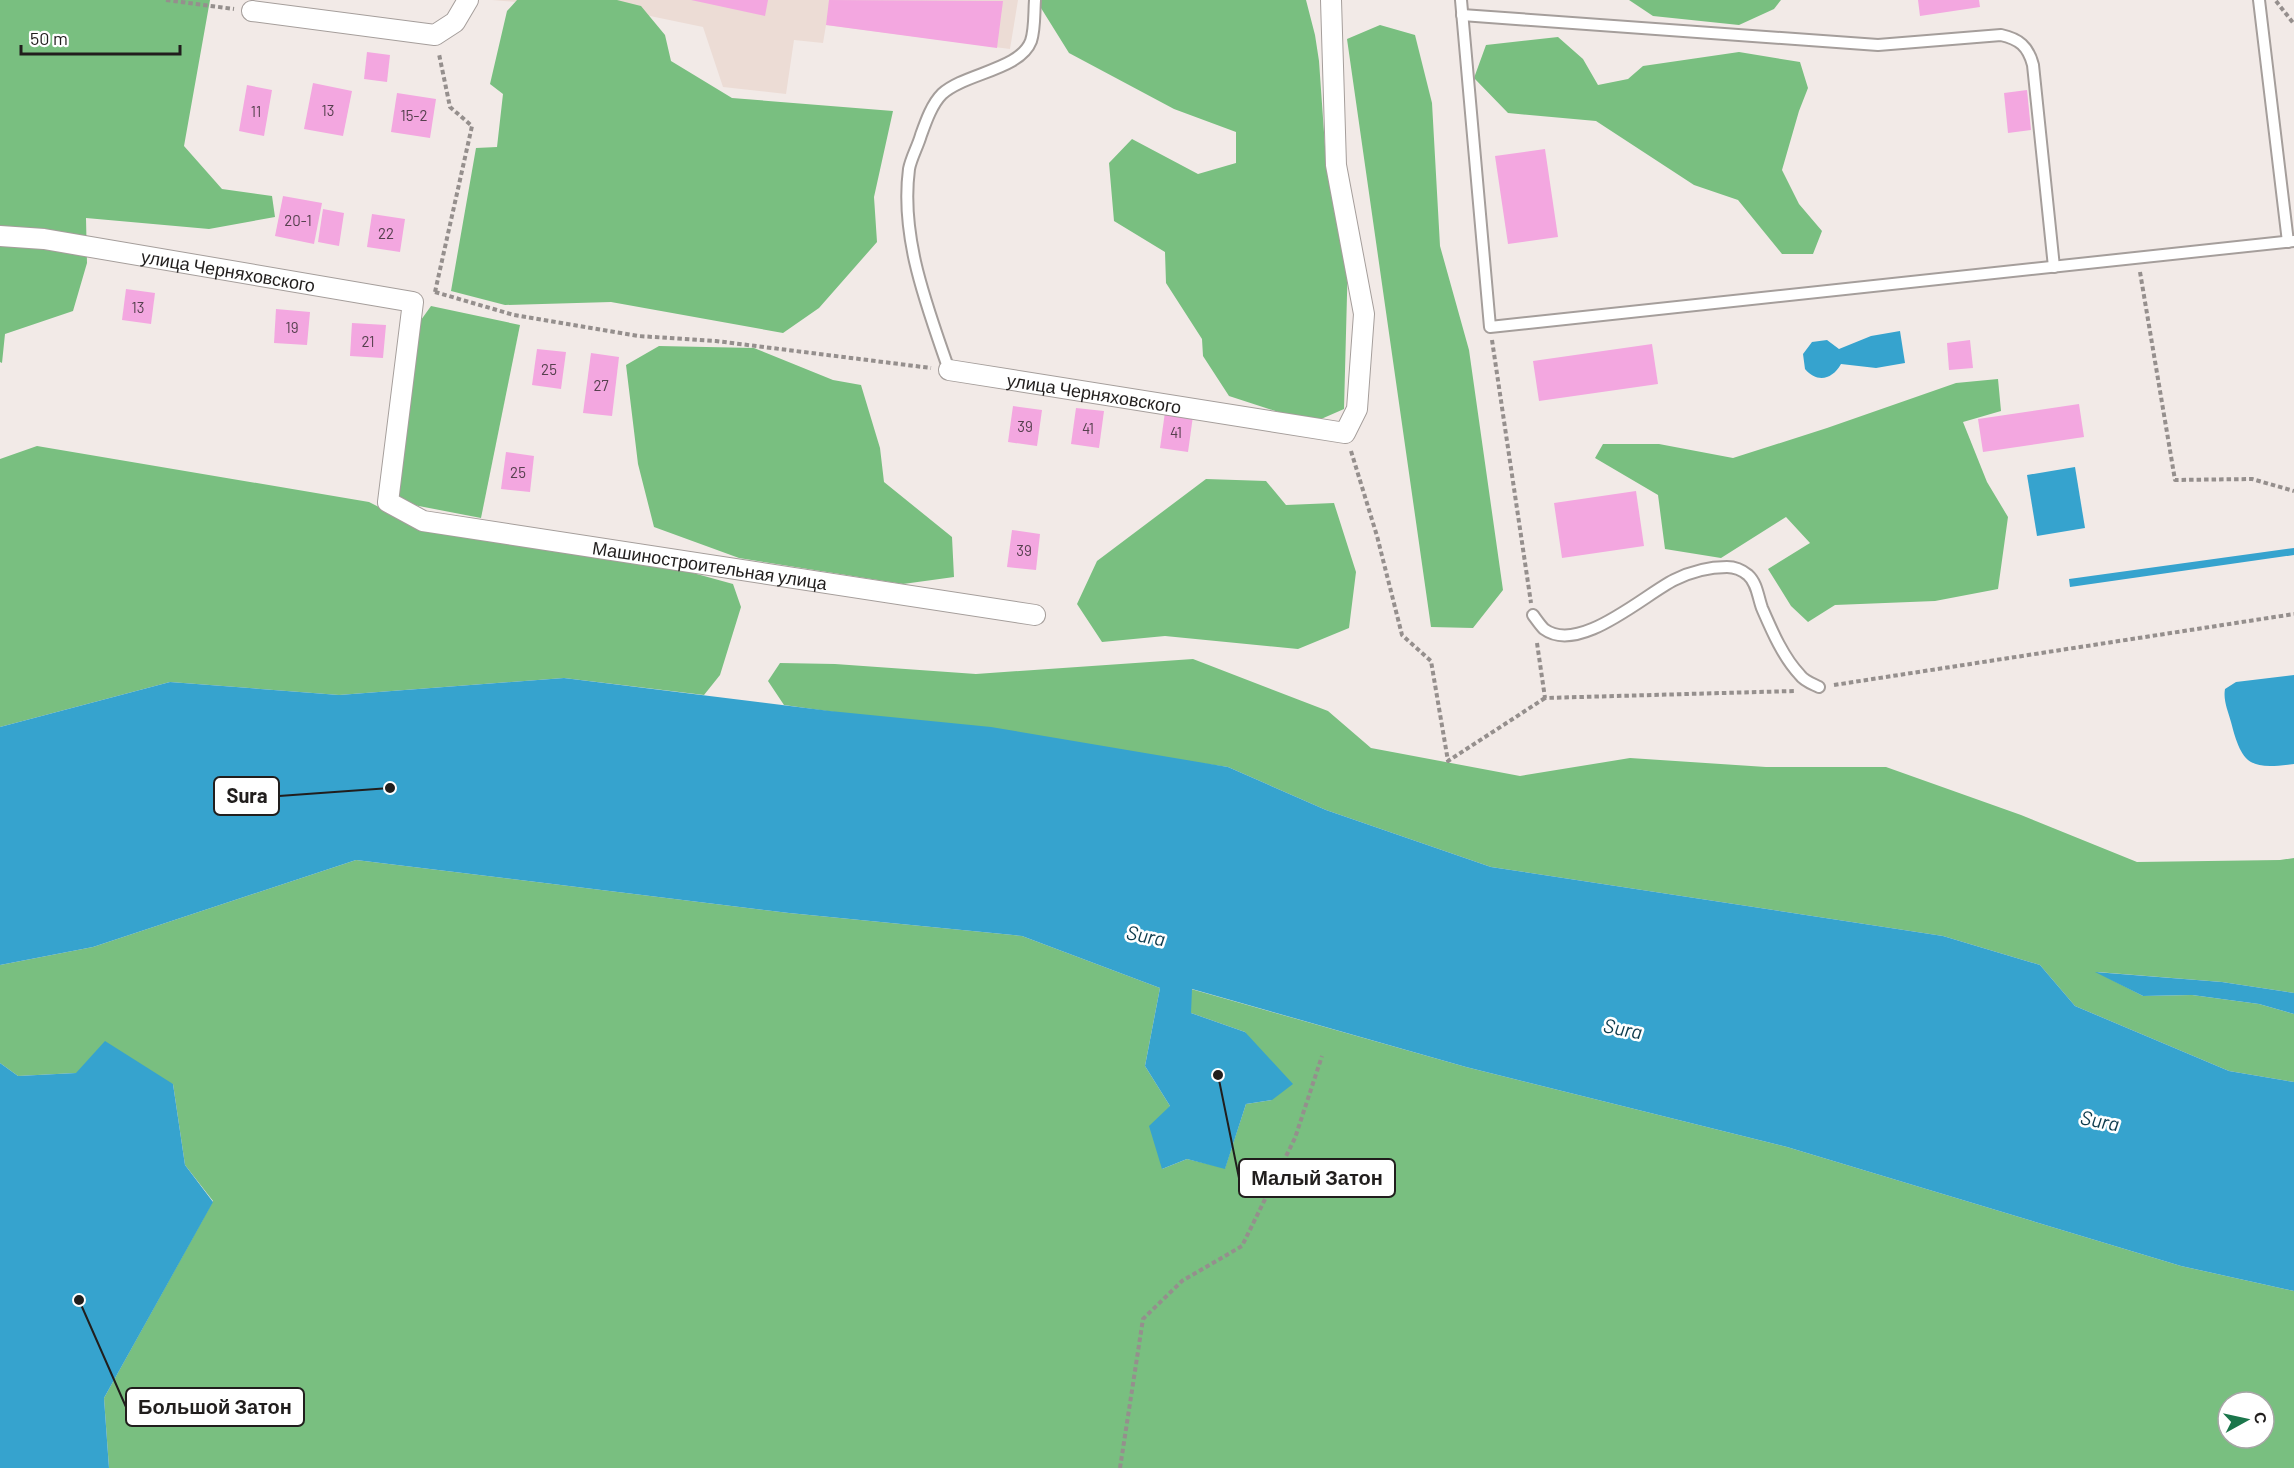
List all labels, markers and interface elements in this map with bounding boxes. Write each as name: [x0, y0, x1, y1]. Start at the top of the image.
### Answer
scale bar: [21, 18, 180, 56]
text: 50 m: [30, 27, 68, 49]
house number: 13: [322, 101, 334, 119]
house number: 11: [251, 102, 261, 120]
house number: 15-2: [401, 106, 427, 124]
house number: 20-1: [284, 211, 312, 229]
house number: 22: [378, 224, 394, 242]
street label: улица Черняховского: [139, 245, 317, 296]
house number: 13: [132, 298, 144, 316]
house number: 19: [285, 318, 299, 336]
house number: 21: [361, 332, 375, 350]
house number: 25: [541, 360, 557, 378]
street label: улица Черняховского: [1005, 368, 1183, 418]
house number: 27: [593, 376, 609, 394]
house number: 39: [1017, 417, 1033, 435]
house number: 41: [1082, 419, 1094, 437]
house number: 41: [1170, 423, 1182, 441]
house number: 25: [510, 463, 526, 481]
street label: Машиностроительная улица: [591, 536, 830, 594]
house number: 39: [1016, 541, 1032, 559]
callout: Sura: [214, 777, 279, 815]
text: Sura: [227, 783, 267, 807]
water label: Sura: [1124, 919, 1168, 951]
water label: Sura: [1601, 1012, 1645, 1044]
water label: Sura: [2078, 1104, 2122, 1136]
callout: Малый Затон: [1239, 1159, 1395, 1197]
text: Малый Затон: [1251, 1165, 1383, 1189]
callout: Большой Затон: [126, 1388, 304, 1426]
north arrow: [2216, 1390, 2276, 1450]
text: Большой Затон: [138, 1394, 292, 1418]
text: С: [2251, 1411, 2272, 1425]

